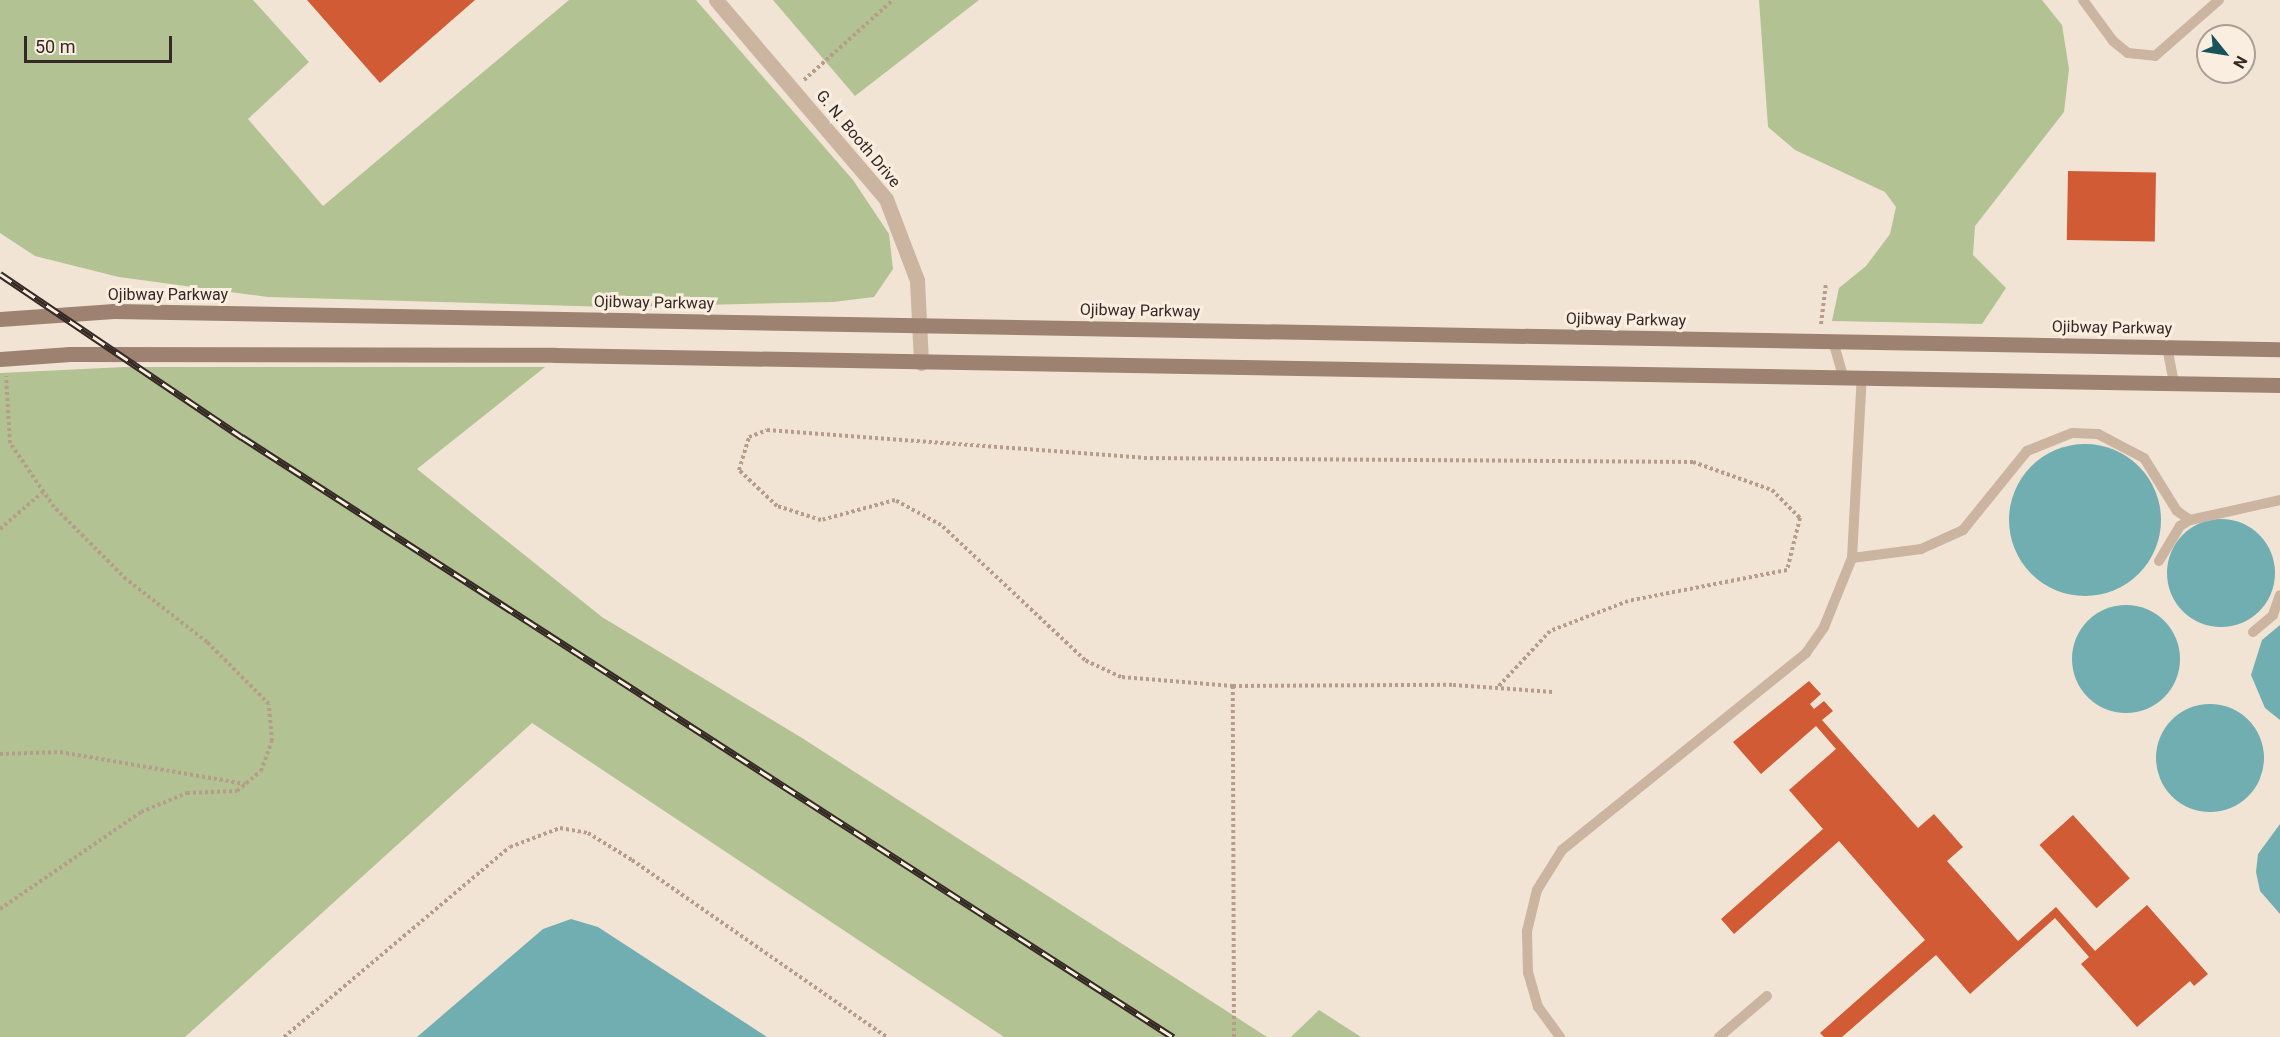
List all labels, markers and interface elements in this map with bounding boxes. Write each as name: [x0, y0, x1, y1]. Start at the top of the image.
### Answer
scale bar: [27, 24, 176, 62]
north arrow: [2196, 24, 2256, 84]
text: 50 m: [35, 36, 75, 57]
text: N: [2229, 53, 2251, 72]
street label: G. N. Booth Drive: [812, 87, 904, 191]
street label: Ojibway Parkway: [108, 285, 228, 305]
street label: Ojibway Parkway: [594, 292, 714, 314]
street label: Ojibway Parkway: [1080, 300, 1200, 322]
street label: Ojibway Parkway: [1566, 309, 1686, 331]
street label: Ojibway Parkway: [2052, 317, 2172, 339]

